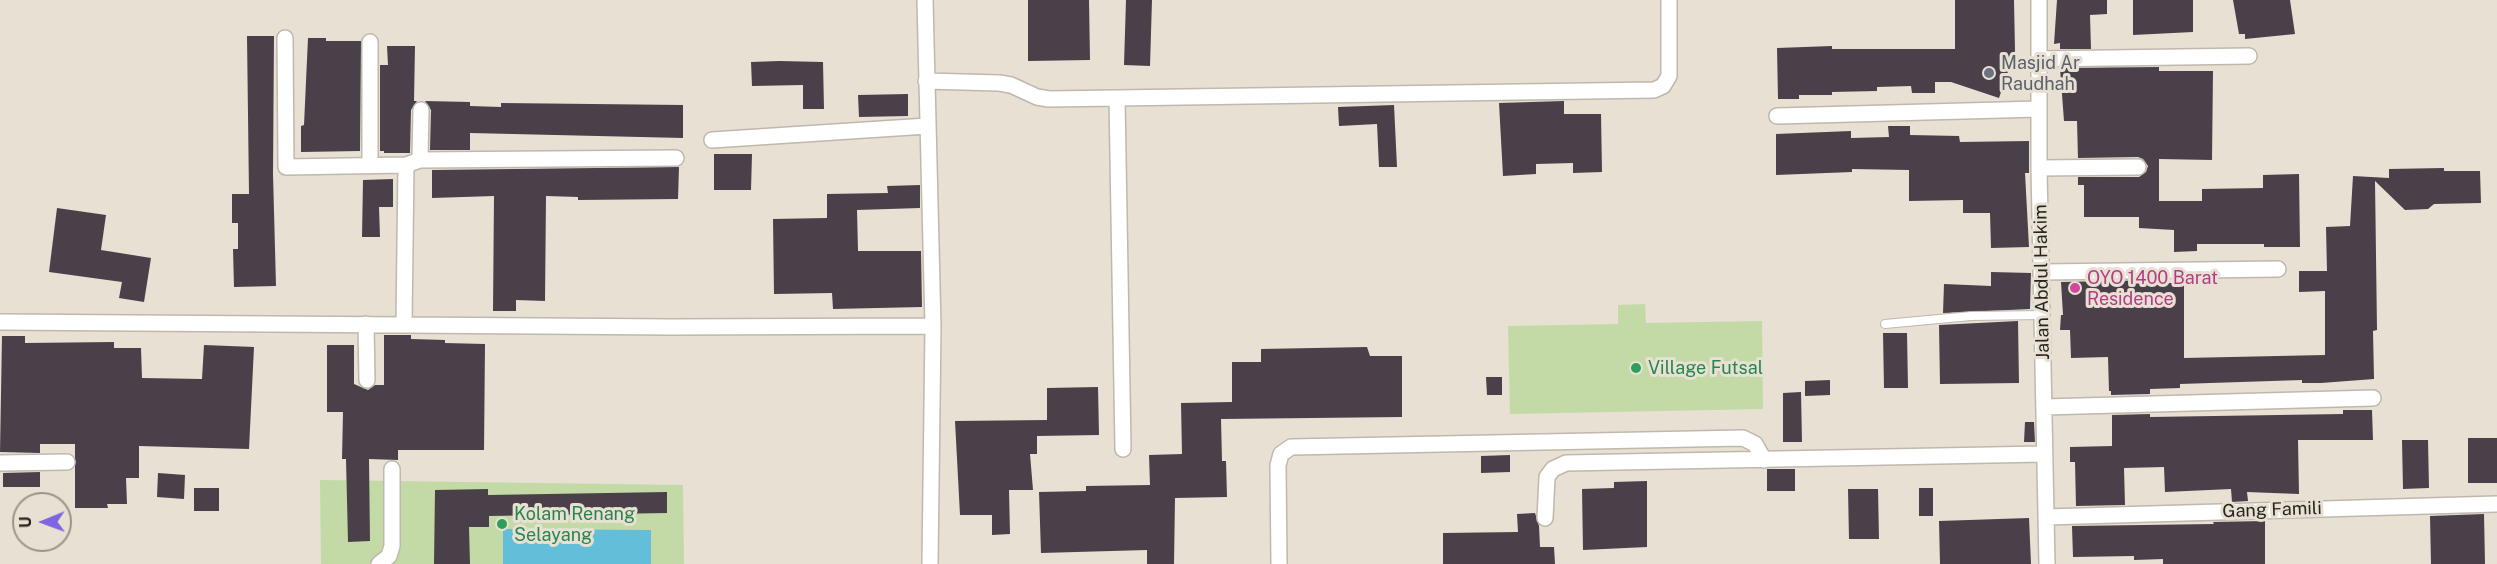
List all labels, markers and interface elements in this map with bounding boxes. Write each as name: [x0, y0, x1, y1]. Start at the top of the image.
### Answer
place label: Masjid Ar Raudhah: [2001, 52, 2080, 94]
marker: Masjid Ar Raudhah: [1982, 66, 1996, 80]
street label: Jalan Abdul Hakim: [2030, 204, 2054, 360]
place label: OYO 1400 Barat Residence: [2087, 267, 2218, 310]
marker: OYO 1400 Barat Residence: [2068, 281, 2082, 295]
place label: Village Futsal: [1648, 357, 1763, 379]
marker: Village Futsal: [1629, 361, 1643, 375]
north arrow: [12, 492, 72, 552]
street label: Gang Famili: [2222, 497, 2322, 523]
place label: Kolam Renang Selayang: [514, 503, 635, 546]
text: U: [16, 516, 35, 528]
marker: Kolam Renang Selayang: [495, 517, 509, 531]

